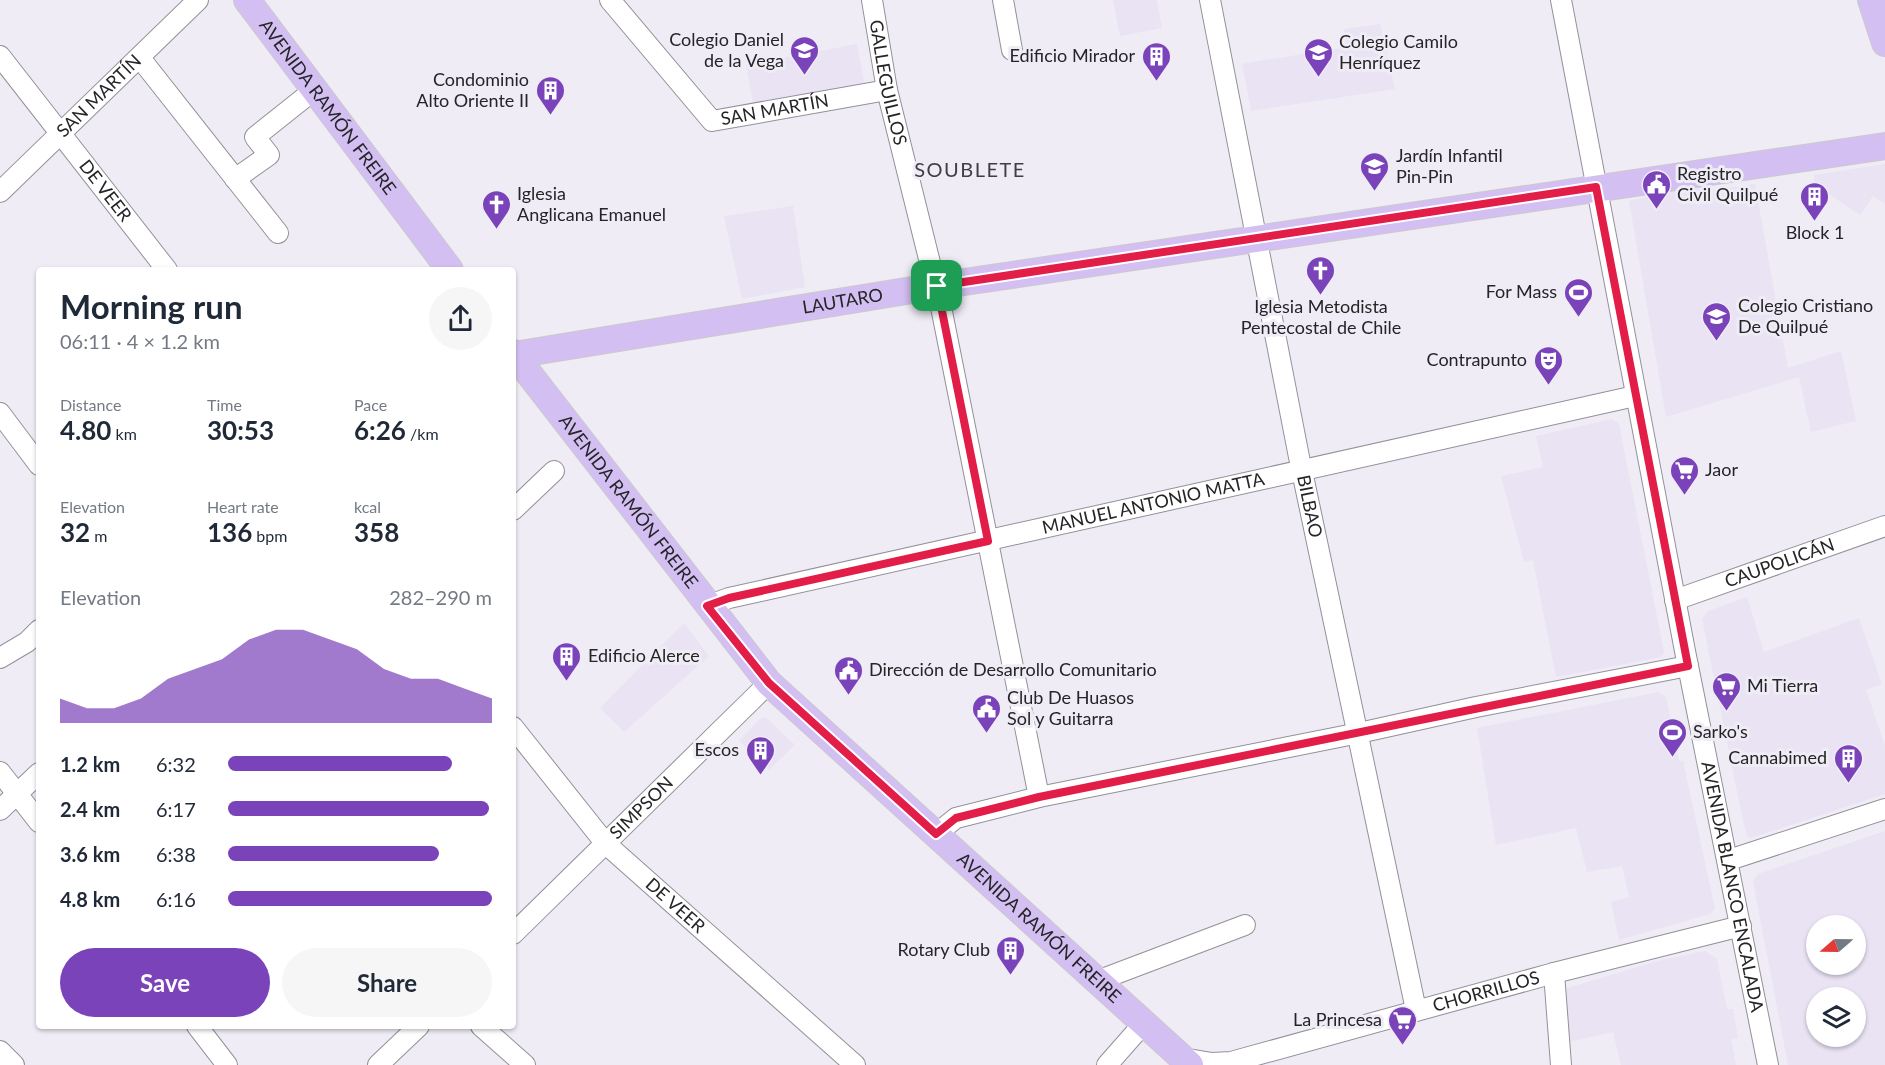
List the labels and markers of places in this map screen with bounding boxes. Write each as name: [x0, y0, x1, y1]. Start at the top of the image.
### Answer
place label: Colegio Daniel de la Vega: [669, 28, 784, 71]
place label: Colegio Camilo Henríquez: [1339, 30, 1458, 73]
school or university icon: Colegio Daniel de la Vega: [789, 34, 821, 76]
school or university icon: Colegio Camilo Henríquez: [1302, 36, 1334, 78]
building icon: Edificio Mirador: [1140, 40, 1172, 82]
place label: Edificio Mirador: [1009, 44, 1135, 66]
place label: Condominio Alto Oriente II: [416, 68, 529, 111]
building icon: Condominio Alto Oriente II: [534, 74, 566, 116]
place label: Jardín Infantil Pin-Pin: [1396, 144, 1503, 187]
school or university icon: Jardín Infantil Pin-Pin: [1359, 150, 1391, 192]
place label: Registro Civil Quilpué: [1677, 162, 1778, 205]
public building icon: Registro Civil Quilpué: [1640, 168, 1672, 210]
building icon: Block 1: [1799, 180, 1831, 222]
place label: Iglesia Anglicana Emanuel: [517, 182, 666, 225]
church icon: Iglesia Anglicana Emanuel: [480, 188, 512, 230]
place label: Block 1: [1786, 221, 1844, 243]
church icon: Iglesia Metodista Pentecostal de Chile: [1305, 254, 1337, 296]
pin: [911, 260, 962, 311]
sports icon: For Mass: [1562, 276, 1594, 318]
place label: For Mass: [1486, 280, 1557, 302]
place label: Colegio Cristiano De Quilpué: [1738, 294, 1873, 337]
place label: Iglesia Metodista Pentecostal de Chile: [1241, 295, 1401, 338]
school or university icon: Colegio Cristiano De Quilpué: [1701, 300, 1733, 342]
theatre icon: Contrapunto: [1532, 344, 1564, 386]
place label: Contrapunto: [1427, 348, 1527, 370]
supermarket icon: Jaor: [1668, 454, 1700, 496]
place label: Jaor: [1705, 458, 1738, 480]
building icon: Edificio Alerce: [551, 640, 583, 682]
place label: Edificio Alerce: [588, 644, 700, 666]
public building icon: Dirección de Desarrollo Comunitario: [832, 654, 864, 696]
place label: Dirección de Desarrollo Comunitario: [869, 658, 1157, 680]
supermarket icon: Mi Tierra: [1710, 670, 1742, 712]
place label: Mi Tierra: [1747, 674, 1818, 696]
place label: Club De Huasos Sol y Guitarra: [1007, 686, 1134, 729]
public building icon: Club De Huasos Sol y Guitarra: [970, 692, 1002, 734]
sports icon: Sarko's: [1656, 716, 1688, 758]
place label: Sarko's: [1693, 720, 1748, 742]
building icon: Escos: [744, 734, 776, 776]
place label: Escos: [695, 738, 739, 760]
building icon: Cannabimed: [1832, 742, 1864, 784]
place label: Cannabimed: [1728, 746, 1827, 768]
building icon: Rotary Club: [995, 934, 1027, 976]
place label: Rotary Club: [897, 938, 990, 960]
supermarket icon: La Princesa: [1387, 1004, 1419, 1046]
place label: La Princesa: [1293, 1008, 1382, 1030]

